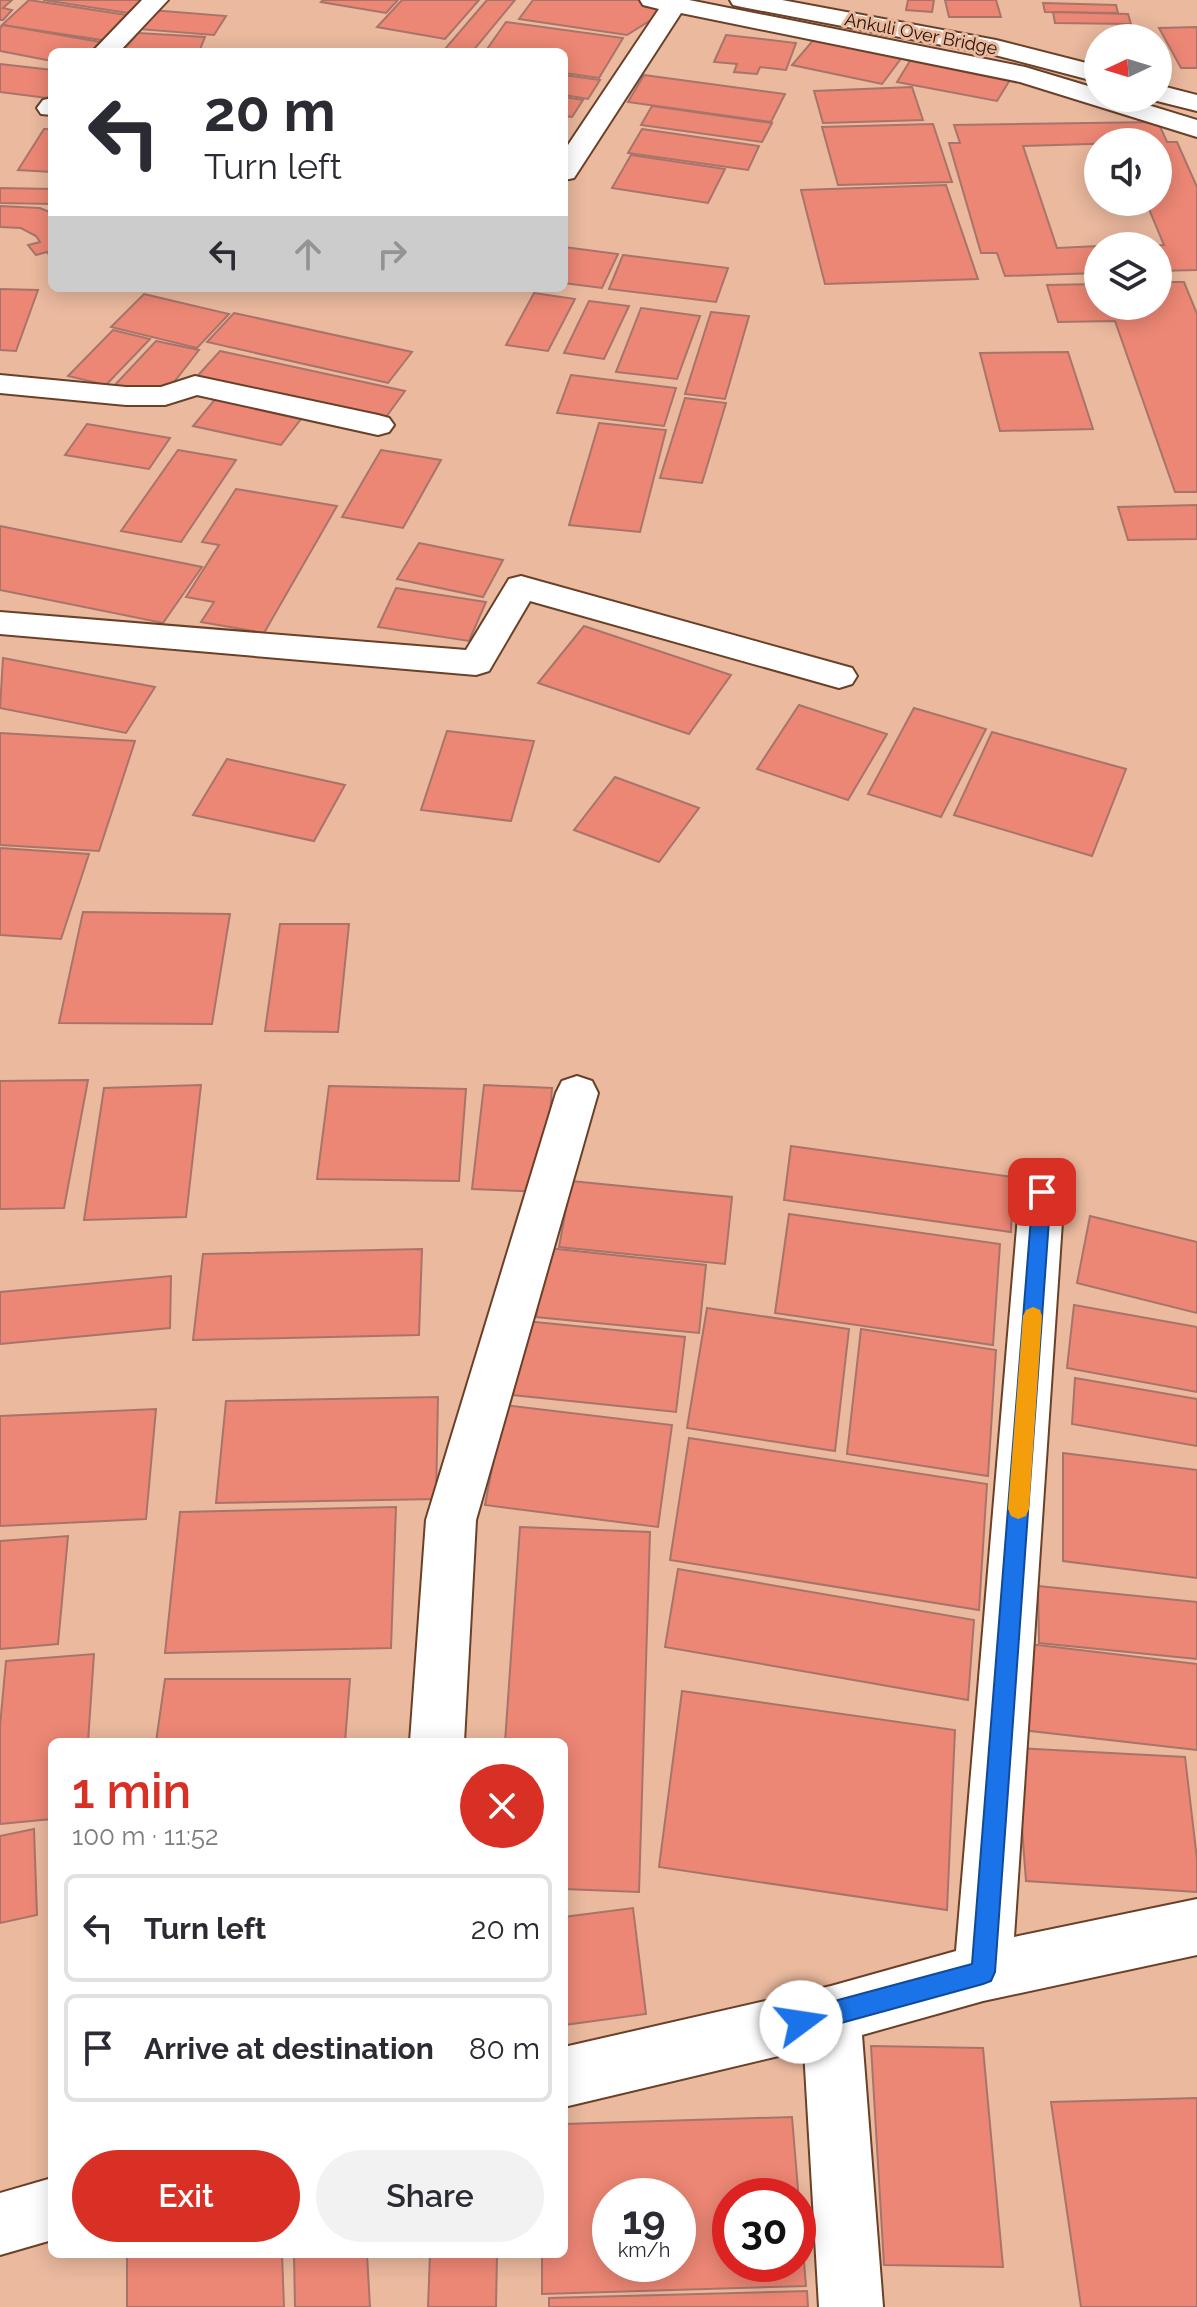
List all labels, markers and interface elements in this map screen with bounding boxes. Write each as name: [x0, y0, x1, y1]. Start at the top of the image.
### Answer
street label: Ankuli Over Bridge: [843, 8, 1000, 59]
north arrow: [1084, 24, 1172, 112]
map controls: [1084, 24, 1172, 320]
text: 20 m: [204, 78, 336, 144]
icon: left: [72, 80, 176, 184]
button: sound: [1084, 128, 1172, 216]
text: Turn left: [204, 145, 342, 187]
icon: left: [202, 232, 246, 276]
icon: ahead: [286, 232, 330, 276]
icon: right: [370, 232, 414, 276]
button: layers: [1084, 232, 1172, 320]
pin: [1008, 1158, 1076, 1226]
icon: arrive: [1020, 1170, 1064, 1214]
text: 1 min: [72, 1763, 191, 1819]
button: close: [460, 1764, 544, 1848]
text: 100 m · 11:52: [72, 1821, 219, 1851]
icon: left: [76, 1906, 120, 1950]
text: Turn left: [144, 1911, 266, 1946]
text: 20 m: [471, 1911, 540, 1946]
position arrow: [759, 1980, 843, 2064]
icon: arrive: [76, 2026, 120, 2070]
text: Arrive at destination: [144, 2031, 434, 2066]
text: 80 m: [469, 2031, 540, 2066]
button: Exit: [72, 2150, 300, 2242]
button: Share: [316, 2150, 544, 2242]
speed limit sign: 30: [712, 2178, 816, 2282]
text: 19: [622, 2196, 666, 2243]
text: km/h: [618, 2238, 670, 2262]

